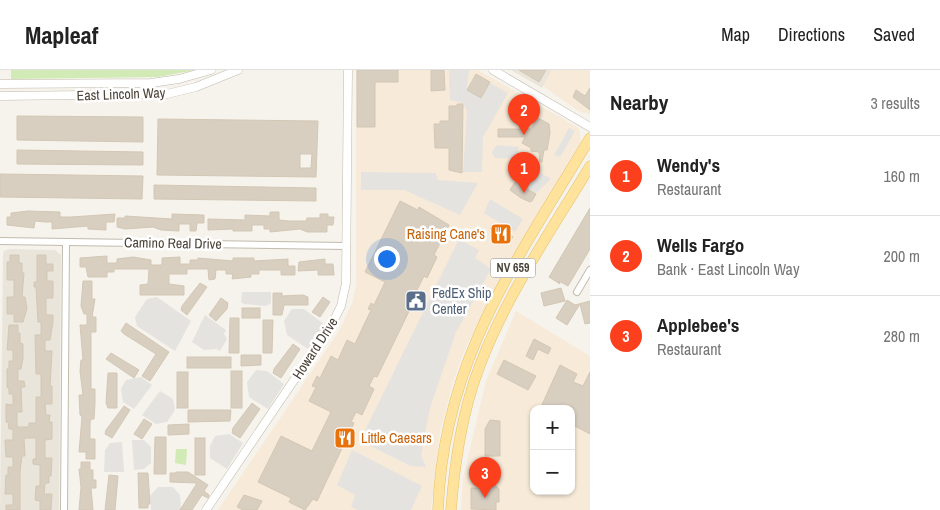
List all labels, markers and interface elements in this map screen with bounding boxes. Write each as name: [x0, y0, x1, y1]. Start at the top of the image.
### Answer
text: Mapleaf: [25, 19, 98, 51]
text: Map: [721, 22, 750, 47]
text: Directions: [778, 22, 845, 47]
text: Saved: [873, 22, 915, 47]
street label: East Lincoln Way: [76, 83, 166, 105]
text: Nearby: [610, 88, 668, 117]
text: 3 results: [870, 92, 920, 114]
pin: 2: [508, 94, 540, 135]
pin: 1: [508, 152, 540, 193]
text: Wendy's: [657, 152, 720, 178]
text: 1: [622, 165, 630, 187]
text: 160 m: [884, 165, 920, 187]
text: Restaurant: [657, 178, 721, 200]
restaurant icon: Raising Cane's: [489, 222, 513, 246]
place label: Raising Cane's: [407, 225, 485, 243]
text: Wells Fargo: [657, 232, 744, 258]
street label: Camino Real Drive: [124, 233, 222, 253]
text: 2: [622, 245, 630, 267]
text: 200 m: [884, 245, 920, 267]
your location: [374, 246, 400, 272]
road number: NV 659: [490, 258, 536, 278]
text: Bank · East Lincoln Way: [657, 258, 799, 280]
place label: FedEx Ship Center: [432, 284, 491, 318]
public building icon: FedEx Ship Center: [404, 289, 428, 313]
text: Applebee's: [657, 312, 740, 338]
street label: Howard Drive: [288, 314, 342, 382]
text: 3: [622, 325, 630, 347]
text: 280 m: [884, 325, 920, 347]
text: Restaurant: [657, 338, 721, 360]
map controls: [530, 405, 575, 495]
button: +: [530, 405, 575, 450]
restaurant icon: Little Caesars: [333, 426, 357, 450]
place label: Little Caesars: [361, 429, 432, 447]
button: −: [530, 450, 575, 495]
pin: 3: [469, 457, 501, 498]

